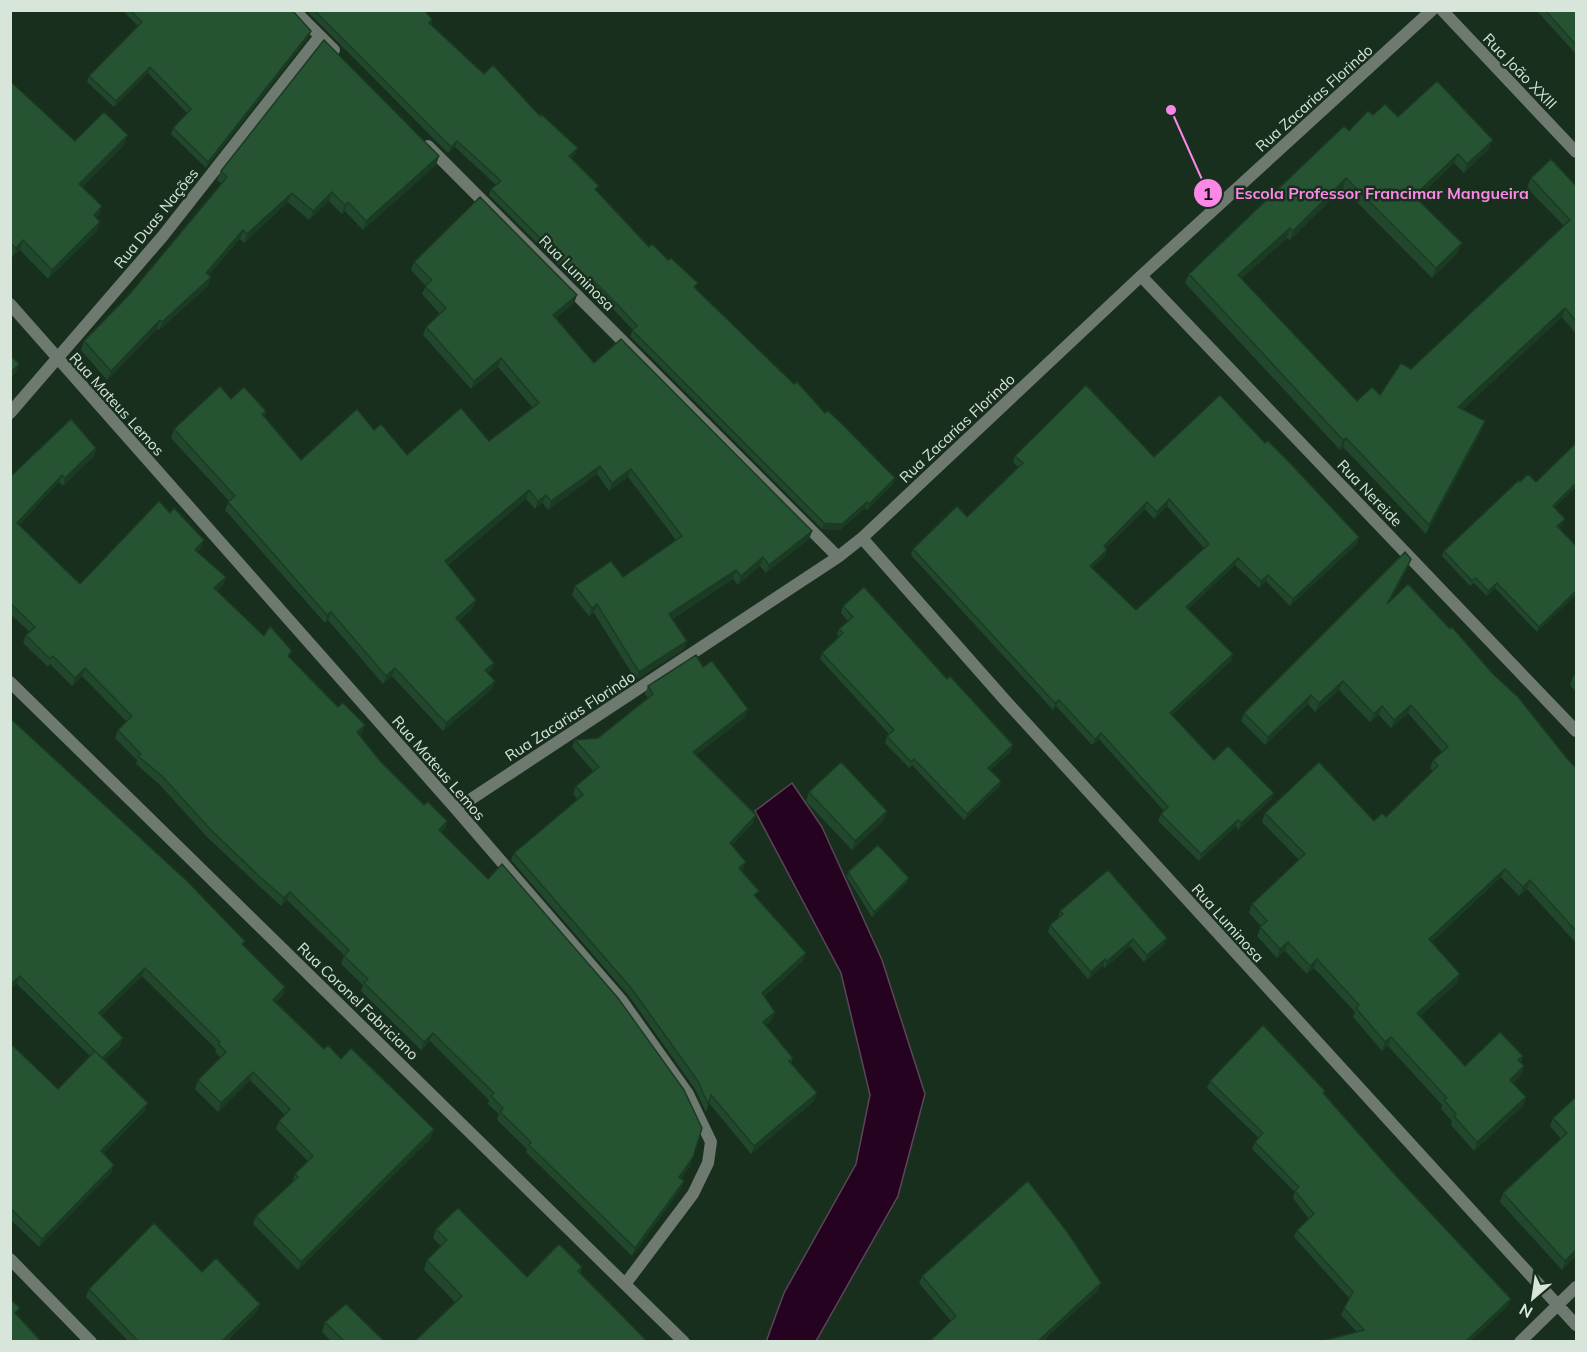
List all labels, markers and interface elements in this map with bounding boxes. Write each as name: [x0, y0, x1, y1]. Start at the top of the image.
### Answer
street label: Rua João XXIII: [1479, 29, 1561, 113]
street label: Rua Zacarias Florindo: [1251, 40, 1377, 156]
street label: Rua Duas Nações: [110, 164, 202, 272]
callout: Escola Professor Francimar Mangueira: [1193, 176, 1541, 210]
text: 1: [1203, 182, 1213, 205]
text: Escola Professor Francimar Mangueira: [1235, 183, 1529, 203]
street label: Rua Luminosa: [535, 231, 619, 315]
street label: Rua Mateus Lemos: [66, 348, 168, 460]
street label: Rua Zacarias Florindo: [895, 369, 1019, 487]
street label: Rua Nereide: [1333, 456, 1407, 530]
street label: Rua Zacarias Florindo: [501, 667, 639, 765]
street label: Rua Mateus Lemos: [388, 712, 490, 824]
street label: Rua Luminosa: [1188, 880, 1268, 966]
street label: Rua Coronel Fabriciano: [293, 938, 423, 1064]
north arrow: [1503, 1268, 1563, 1328]
text: N: [1516, 1299, 1536, 1323]

